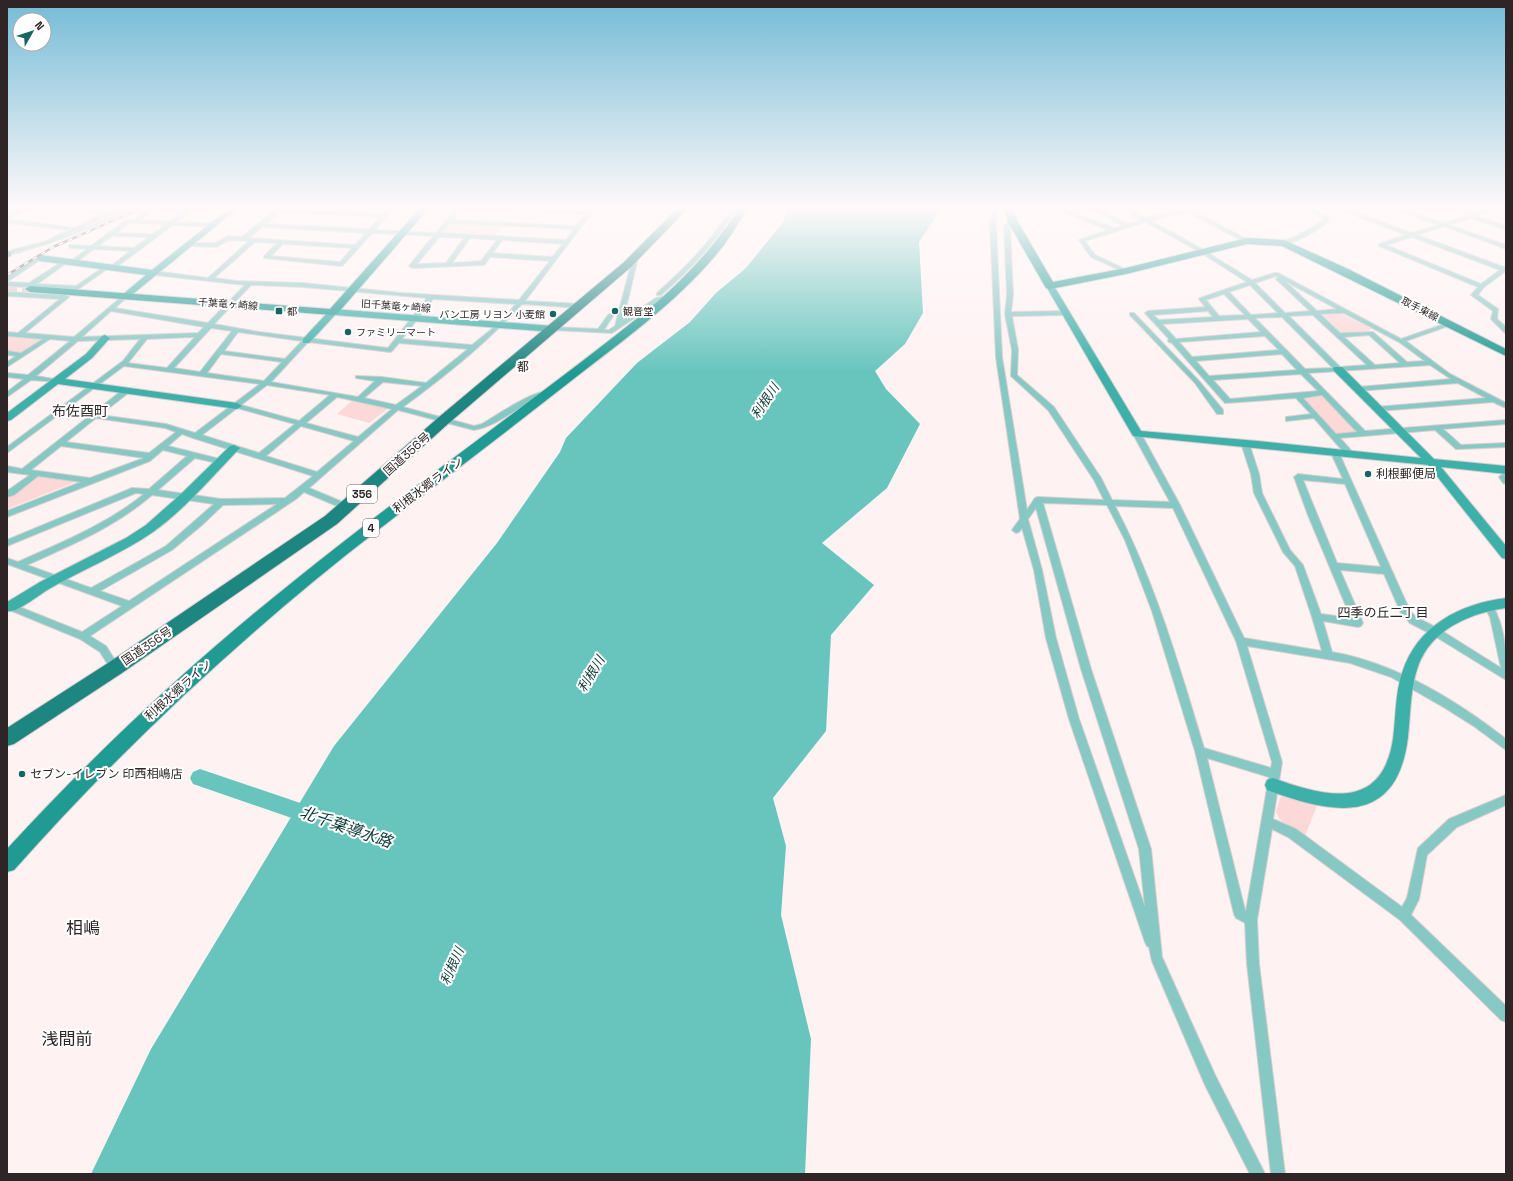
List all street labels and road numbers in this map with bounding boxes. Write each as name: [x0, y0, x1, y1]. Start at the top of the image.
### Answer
street label: 取手東線: [1399, 294, 1441, 324]
street label: 千葉竜ヶ崎線: [198, 295, 258, 313]
street label: 旧千葉竜ヶ崎線: [361, 297, 431, 315]
street label: 国道356号: [380, 429, 434, 479]
street label: 利根水郷ライン: [390, 453, 466, 517]
road number: 356: [347, 485, 377, 503]
road number: 4: [363, 519, 379, 537]
street label: 国道356号: [119, 623, 175, 669]
street label: 利根水郷ライン: [141, 656, 215, 724]

